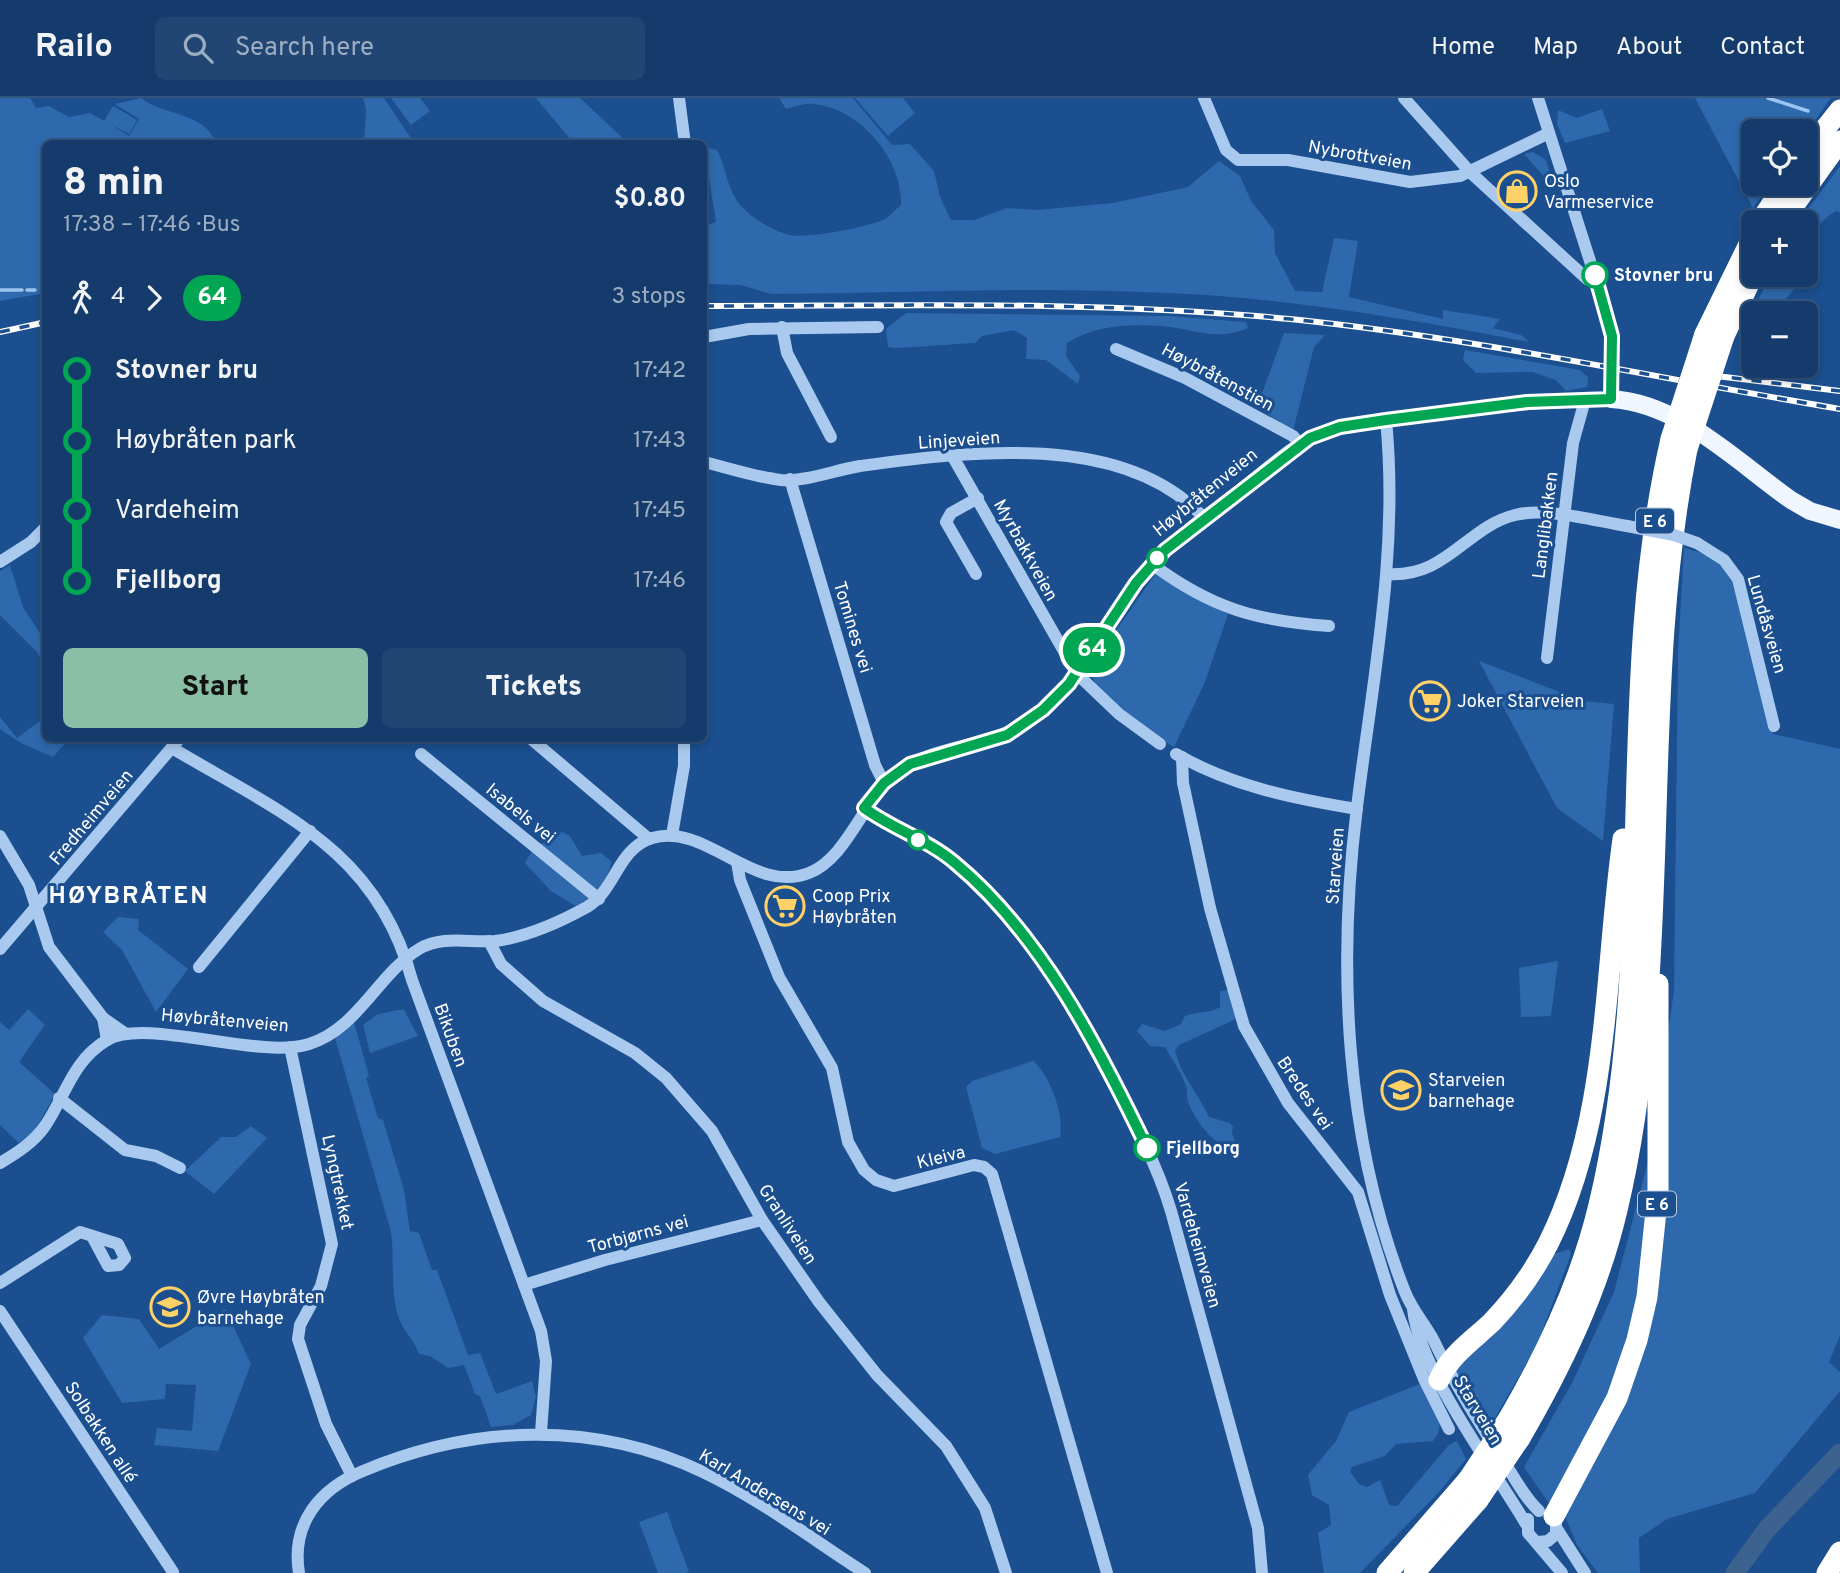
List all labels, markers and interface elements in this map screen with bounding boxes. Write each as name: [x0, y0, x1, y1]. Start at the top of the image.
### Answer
search box: [155, 17, 645, 80]
text: Railo: [35, 27, 113, 69]
icon: search: [179, 29, 217, 67]
text: Search here: [235, 32, 374, 65]
text: Home: [1431, 33, 1495, 63]
text: Map: [1533, 33, 1578, 63]
text: About: [1616, 33, 1682, 63]
text: Contact: [1720, 33, 1805, 63]
map controls: [1741, 119, 1818, 378]
button: locate: [1741, 119, 1818, 196]
street label: Nybrottveien: [1306, 136, 1413, 177]
text: 8 min: [63, 160, 164, 209]
shop icon: Oslo Varmeservice: [1496, 170, 1538, 212]
place label: Oslo Varmeservice: [1544, 171, 1654, 215]
text: $0.80: [614, 183, 686, 216]
button: +: [1741, 210, 1818, 287]
text: 17:38 – 17:46 · Bus: [63, 211, 241, 240]
marker: Stovner bru: [1582, 262, 1608, 288]
place label: Stovner bru: [1614, 265, 1713, 288]
icon: walk: [63, 279, 101, 317]
icon: forward: [135, 279, 173, 317]
text: 4: [111, 283, 125, 312]
text: 64: [197, 283, 227, 313]
text: 3 stops: [611, 283, 686, 312]
button: −: [1741, 301, 1818, 378]
street label: Høybråtenstien: [1157, 339, 1278, 418]
text: Stovner bru: [115, 355, 258, 388]
text: 17:42: [633, 357, 686, 386]
text: Høybråten park: [115, 425, 297, 458]
text: 17:43: [633, 427, 686, 456]
street label: Linjeveien: [917, 427, 1001, 456]
street label: Høybråtenveien: [1149, 444, 1263, 542]
street label: Langlibakken: [1528, 470, 1564, 580]
text: Vardeheim: [115, 495, 240, 528]
street label: Myrbakkveien: [987, 496, 1062, 606]
text: 17:45: [633, 497, 686, 526]
road number: E 6: [1636, 508, 1674, 534]
unlabelled marker: [1147, 548, 1167, 568]
text: Fjellborg: [115, 565, 222, 598]
text: 17:46: [633, 567, 686, 596]
street label: Lundåsveien: [1740, 572, 1791, 677]
street label: Tomines vei: [827, 579, 876, 676]
line badge: 64: [1060, 627, 1124, 673]
text: 64: [1077, 635, 1107, 665]
button: Start: [63, 648, 368, 728]
button: Tickets: [382, 648, 686, 728]
supermarket icon: Joker Starveien: [1409, 680, 1451, 722]
place label: Joker Starveien: [1457, 691, 1584, 714]
street label: Fredheimveien: [45, 765, 139, 871]
street label: Isabels vei: [480, 779, 560, 849]
street label: Starveien: [1322, 827, 1351, 906]
unlabelled marker: [908, 830, 928, 850]
district label: HØYBRÅTEN: [49, 881, 209, 912]
supermarket icon: Coop Prix Høybråten: [764, 885, 806, 927]
place label: Coop Prix Høybråten: [812, 886, 897, 930]
street label: Bikuben: [427, 1000, 472, 1071]
street label: Høybråtenveien: [160, 1004, 290, 1039]
street label: Bredes vei: [1271, 1053, 1337, 1135]
school or university icon: Starveien barnehage: [1380, 1069, 1422, 1111]
place label: Starveien barnehage: [1428, 1070, 1515, 1114]
street label: Lyngtrekket: [315, 1133, 358, 1232]
marker: Fjellborg: [1134, 1135, 1160, 1161]
place label: Fjellborg: [1166, 1138, 1240, 1161]
street label: Kleiva: [915, 1141, 968, 1176]
street label: Granliveien: [752, 1180, 821, 1269]
street label: Vardeheimveien: [1168, 1180, 1225, 1311]
road number: E 6: [1638, 1192, 1676, 1216]
street label: Torbjørns vei: [585, 1211, 691, 1260]
school or university icon: Øvre Høybråten barnehage: [149, 1286, 191, 1328]
place label: Øvre Høybråten barnehage: [197, 1287, 325, 1331]
street label: Starveien: [1447, 1372, 1507, 1450]
street label: Solbakken allé: [58, 1378, 141, 1488]
street label: Karl Andersens vei: [694, 1445, 835, 1542]

